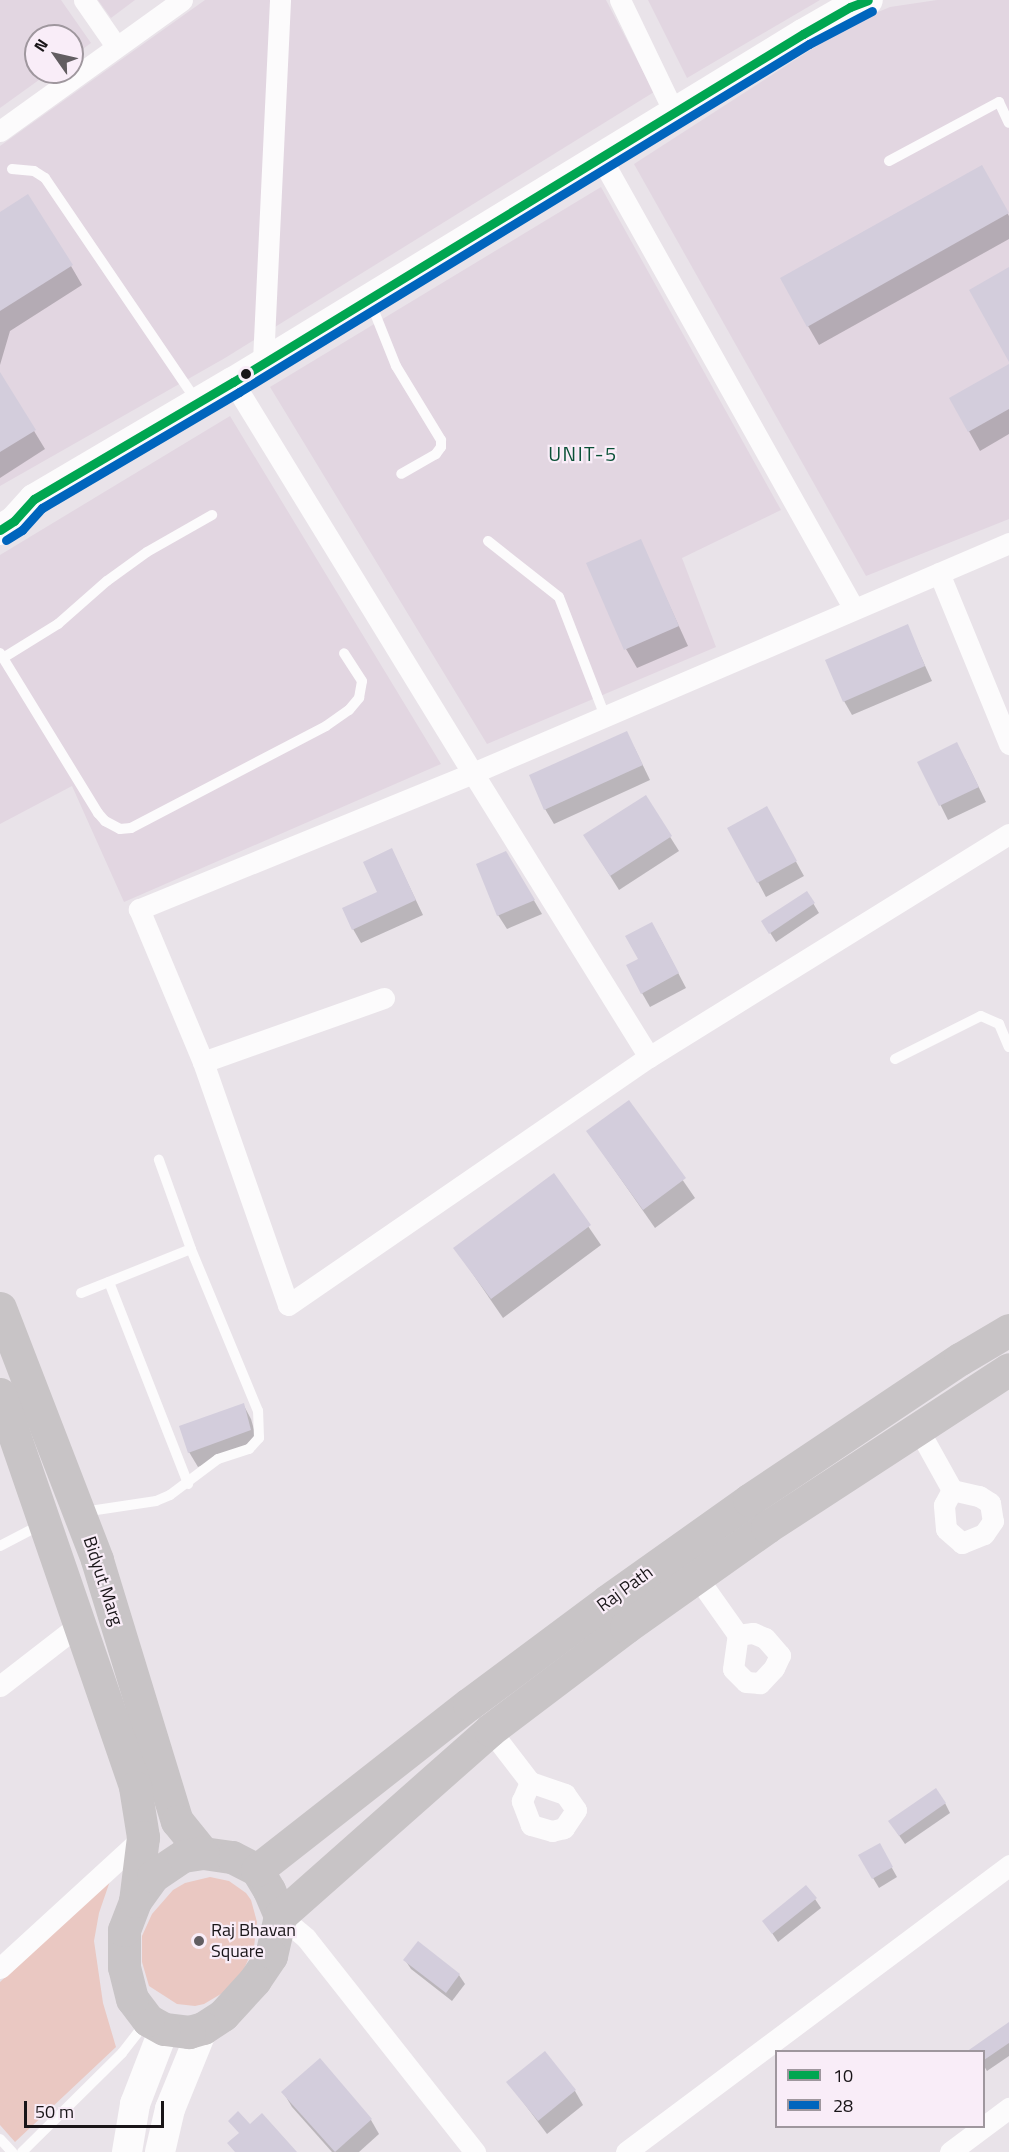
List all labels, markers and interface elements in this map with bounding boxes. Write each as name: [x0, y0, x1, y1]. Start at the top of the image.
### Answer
north arrow: [24, 24, 84, 84]
text: N: [28, 34, 54, 56]
unlabelled marker: [240, 368, 252, 380]
district label: UNIT-5: [548, 441, 618, 465]
street label: Bidyut Marg: [78, 1534, 128, 1628]
street label: Raj Path: [593, 1562, 657, 1616]
place label: Raj Bhavan Square: [211, 1920, 296, 1962]
marker: Raj Bhavan Square: [192, 1934, 206, 1948]
legend: [775, 2050, 985, 2128]
text: 10: [833, 2062, 853, 2089]
scale bar: [27, 2089, 166, 2127]
text: 28: [833, 2092, 853, 2119]
text: 50 m: [35, 2098, 74, 2125]

